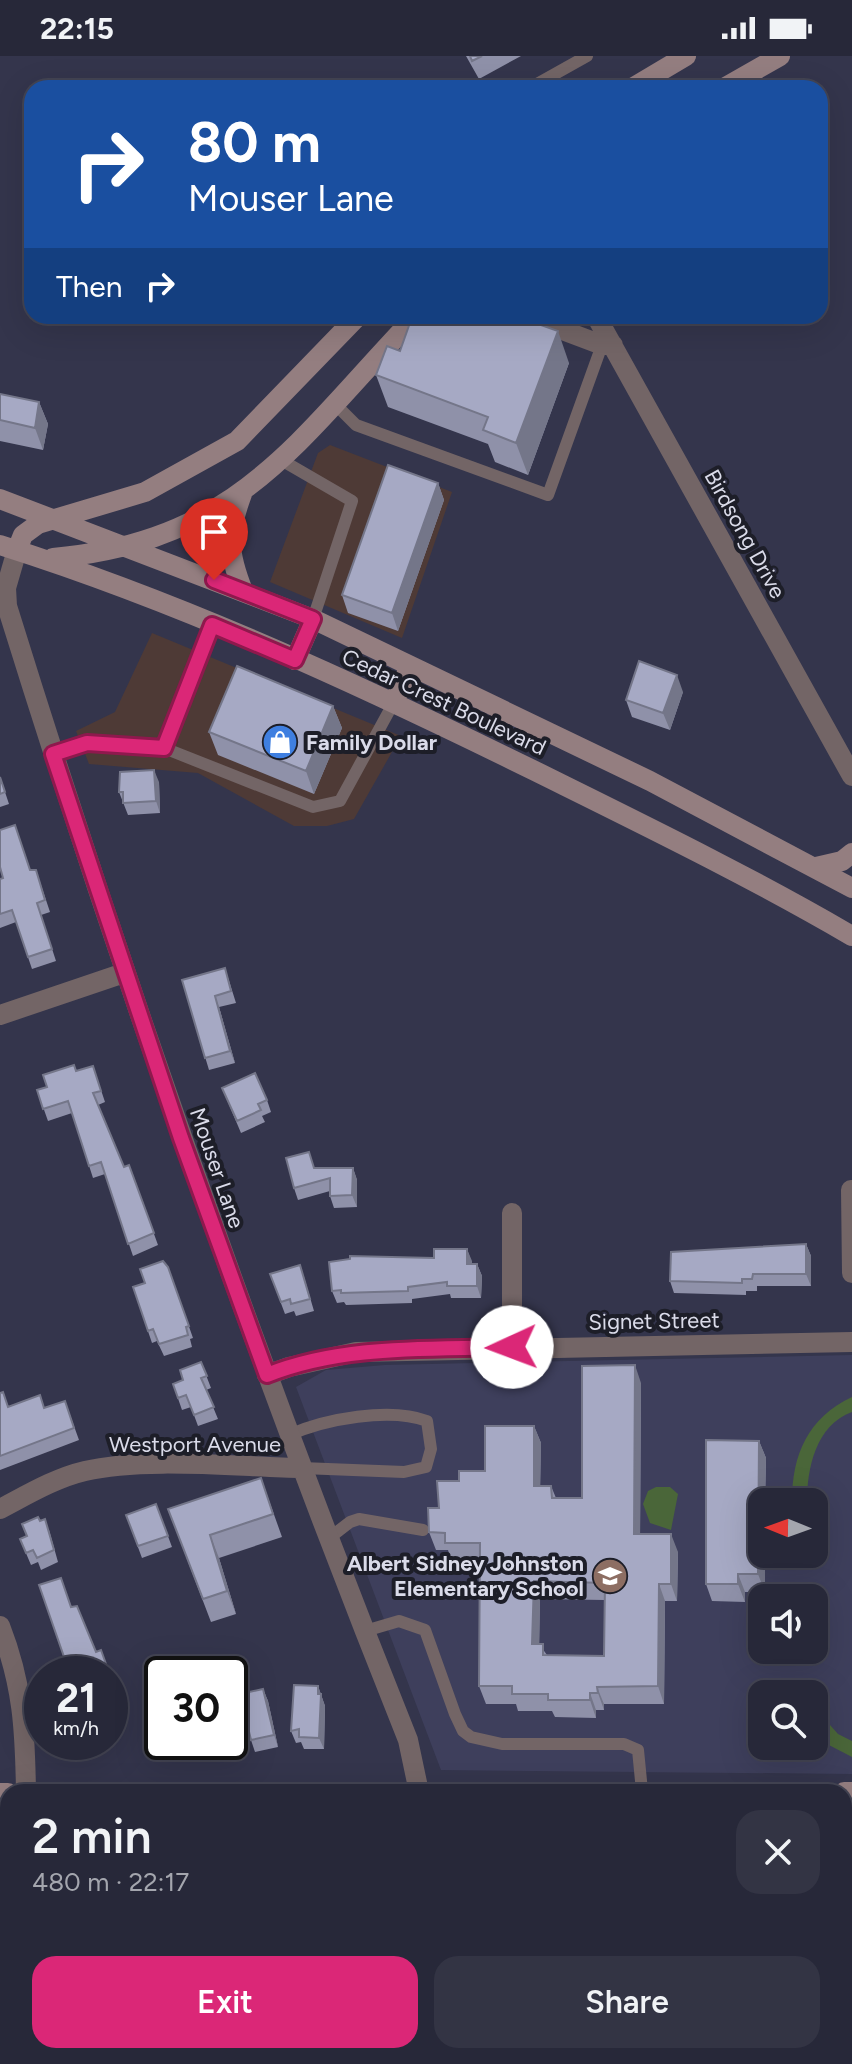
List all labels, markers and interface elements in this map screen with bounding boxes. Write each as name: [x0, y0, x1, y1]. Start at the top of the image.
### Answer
text: 22:15: [40, 10, 114, 47]
text: 80 m: [188, 109, 321, 176]
icon: right: [56, 112, 160, 216]
text: Mouser Lane: [188, 177, 394, 220]
icon: right: [138, 264, 182, 308]
text: Then: [56, 268, 122, 305]
street label: Birdsong Drive: [698, 465, 792, 603]
pin: [180, 498, 248, 580]
icon: arrive: [192, 510, 236, 554]
street label: Cedar Crest Boulevard: [338, 643, 550, 761]
shop icon: Family Dollar: [261, 723, 299, 761]
place label: Family Dollar: [306, 729, 438, 756]
street label: Mouser Lane: [184, 1104, 250, 1232]
position arrow: [470, 1305, 554, 1389]
street label: Signet Street: [588, 1306, 720, 1336]
street label: Westport Avenue: [109, 1431, 281, 1458]
north arrow: [748, 1488, 828, 1568]
map controls: [748, 1488, 828, 1760]
place label: Albert Sidney Johnston Elementary School: [347, 1550, 584, 1602]
school or university icon: Albert Sidney Johnston Elementary School: [591, 1557, 629, 1595]
button: sound: [748, 1584, 828, 1664]
speed limit sign: 30: [144, 1656, 248, 1760]
text: 21: [56, 1674, 96, 1722]
button: search: [748, 1680, 828, 1760]
text: km/h: [53, 1716, 99, 1740]
text: 2 min: [32, 1807, 152, 1865]
button: close: [736, 1810, 820, 1894]
text: 480 m · 22:17: [32, 1866, 189, 1898]
button: Exit: [32, 1956, 418, 2048]
button: Share: [434, 1956, 820, 2048]

